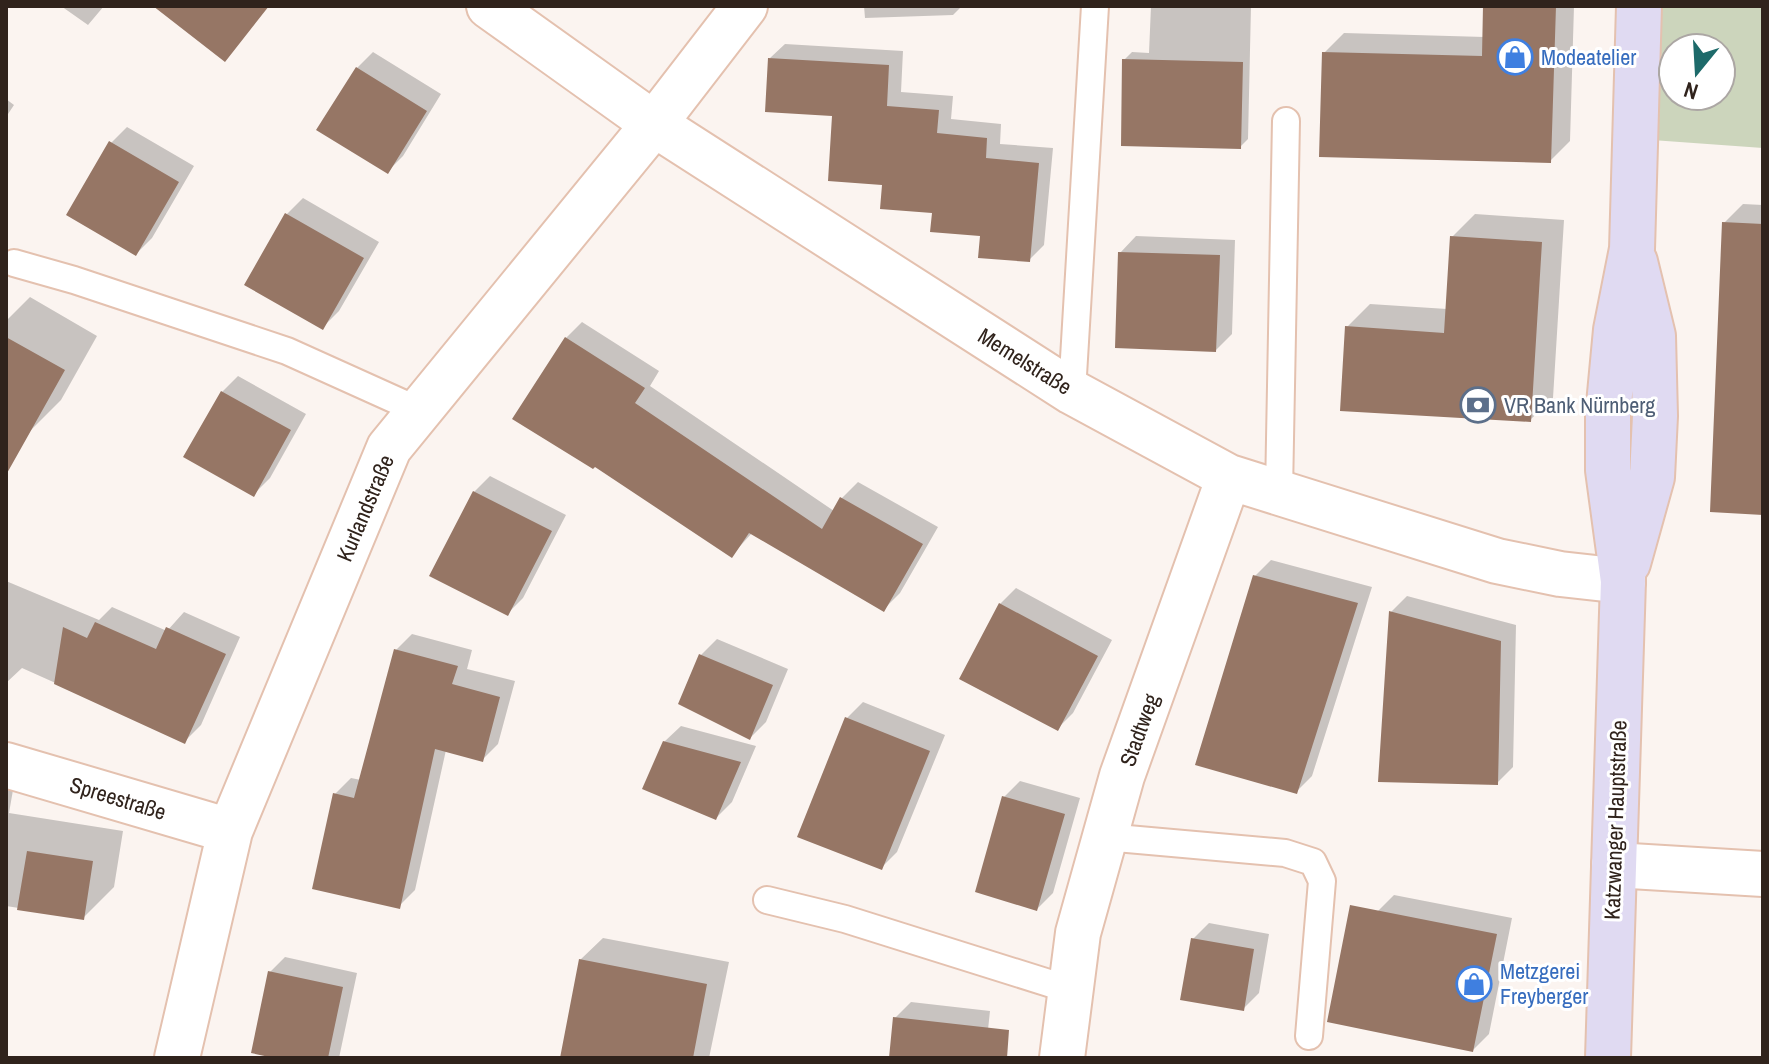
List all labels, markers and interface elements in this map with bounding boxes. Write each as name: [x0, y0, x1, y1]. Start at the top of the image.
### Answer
north arrow: [1657, 32, 1737, 112]
shop icon: Modeatelier: [1496, 38, 1534, 76]
place label: Modeatelier: [1541, 42, 1636, 72]
text: N: [1680, 75, 1702, 107]
street label: Memelstraße: [972, 320, 1078, 402]
bank icon: VR Bank Nürnberg: [1459, 386, 1497, 424]
place label: VR Bank Nürnberg: [1504, 390, 1655, 420]
street label: Kurlandstraße: [329, 450, 401, 566]
street label: Stadtweg: [1112, 690, 1166, 770]
street label: Katzwanger Hauptstraße: [1597, 720, 1633, 920]
street label: Spreestraße: [66, 769, 170, 827]
place label: Metzgerei Freyberger: [1500, 956, 1588, 1011]
shop icon: Metzgerei Freyberger: [1455, 965, 1493, 1003]

